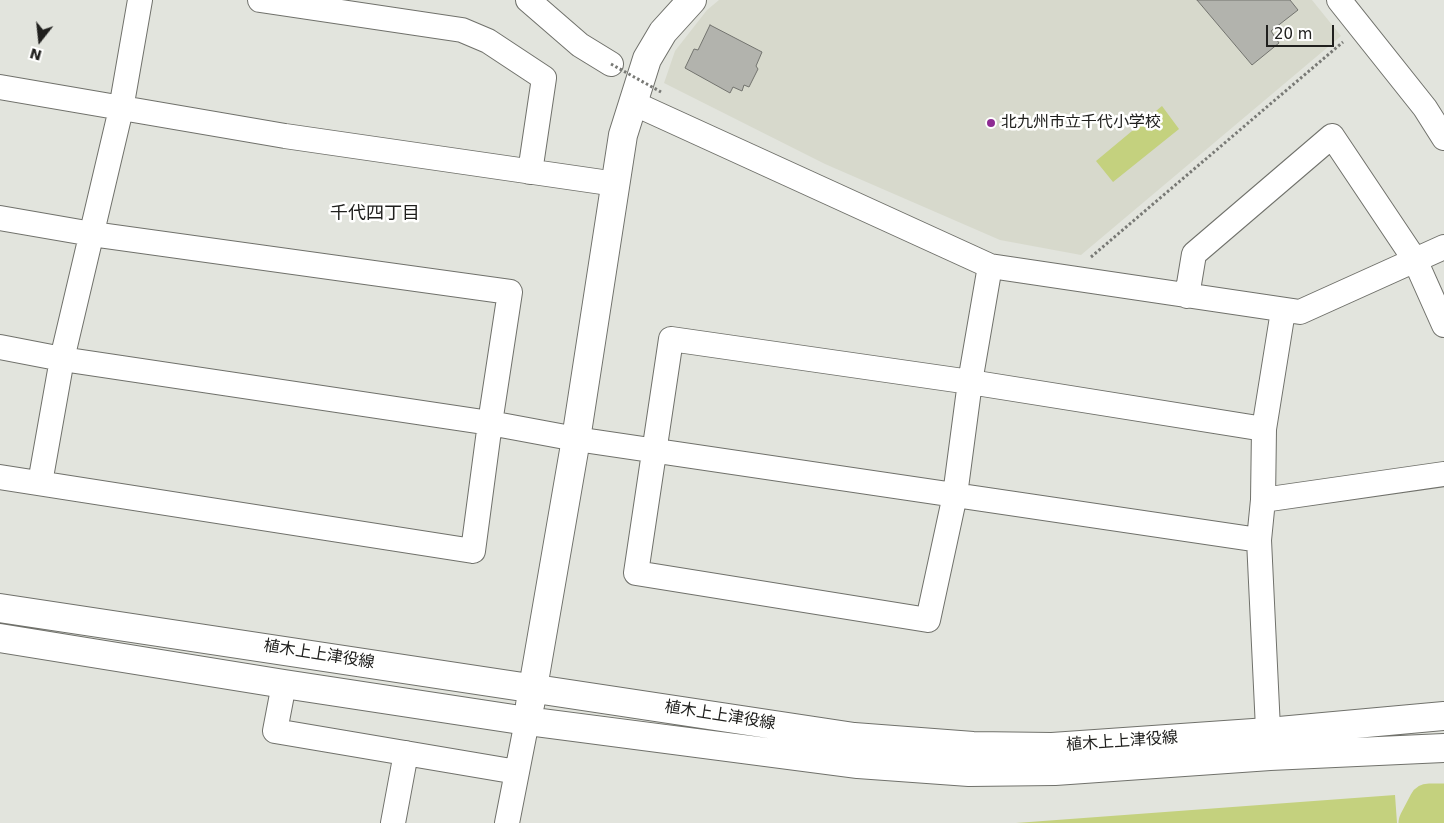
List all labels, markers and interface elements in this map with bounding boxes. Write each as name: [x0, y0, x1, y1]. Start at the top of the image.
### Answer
north arrow: [15, 15, 65, 65]
scale bar: [1269, 15, 1336, 47]
text: 20 m: [1274, 25, 1312, 43]
text: N: [28, 45, 44, 64]
place label: 北九州市立千代小学校: [1001, 113, 1161, 133]
marker: 北九州市立千代小学校: [985, 117, 997, 129]
district label: 千代四丁目: [330, 203, 420, 225]
street label: 植木上上津役線: [262, 637, 376, 673]
street label: 植木上上津役線: [663, 698, 777, 734]
street label: 植木上上津役線: [1065, 729, 1179, 755]

